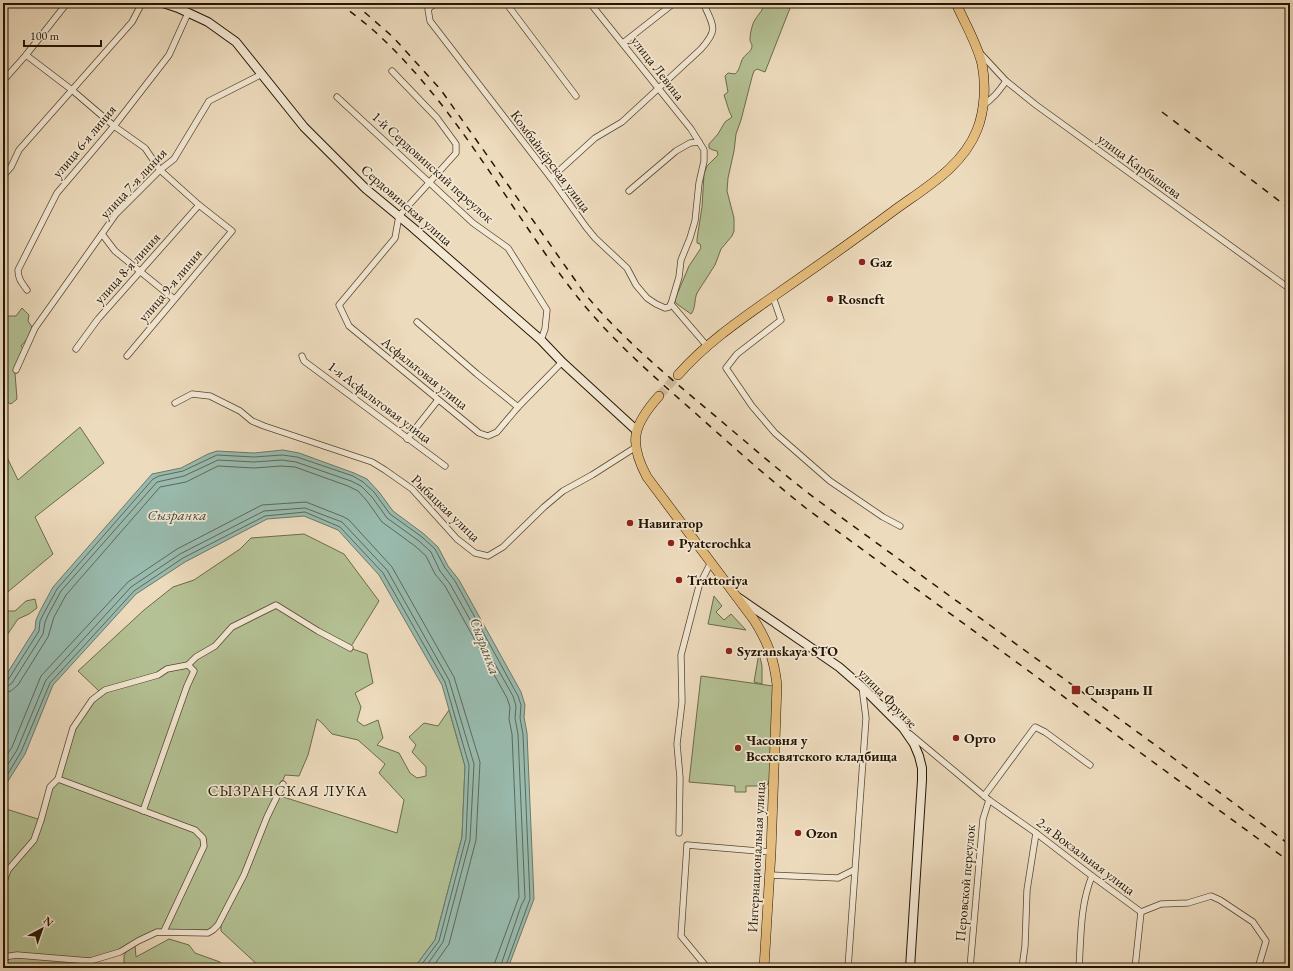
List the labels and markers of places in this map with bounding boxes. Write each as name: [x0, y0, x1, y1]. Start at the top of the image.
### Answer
place label: Gaz: [870, 253, 892, 271]
marker: Gaz: [857, 257, 867, 267]
place label: Rosneft: [838, 290, 886, 308]
marker: Rosneft: [825, 294, 835, 304]
place label: Навигатор: [638, 514, 703, 532]
marker: Навигатор: [625, 518, 635, 528]
place label: Pyaterochka: [679, 534, 752, 552]
marker: Pyaterochka: [666, 538, 676, 548]
place label: Trattoriya: [687, 571, 749, 589]
marker: Trattoriya: [674, 575, 684, 585]
place label: Syzranskaya STO: [737, 642, 838, 660]
marker: Syzranskaya STO: [724, 646, 734, 656]
place label: Сызрань II: [1085, 681, 1153, 699]
marker: Сызрань II: [1070, 684, 1082, 696]
place label: Орто: [964, 729, 996, 747]
place label: Часовня у Всехсвятского кладбища: [746, 731, 898, 765]
marker: Орто: [951, 733, 961, 743]
marker: Часовня у Всехсвятского кладбища: [733, 743, 743, 753]
place label: Ozon: [806, 824, 838, 842]
marker: Ozon: [793, 828, 803, 838]

